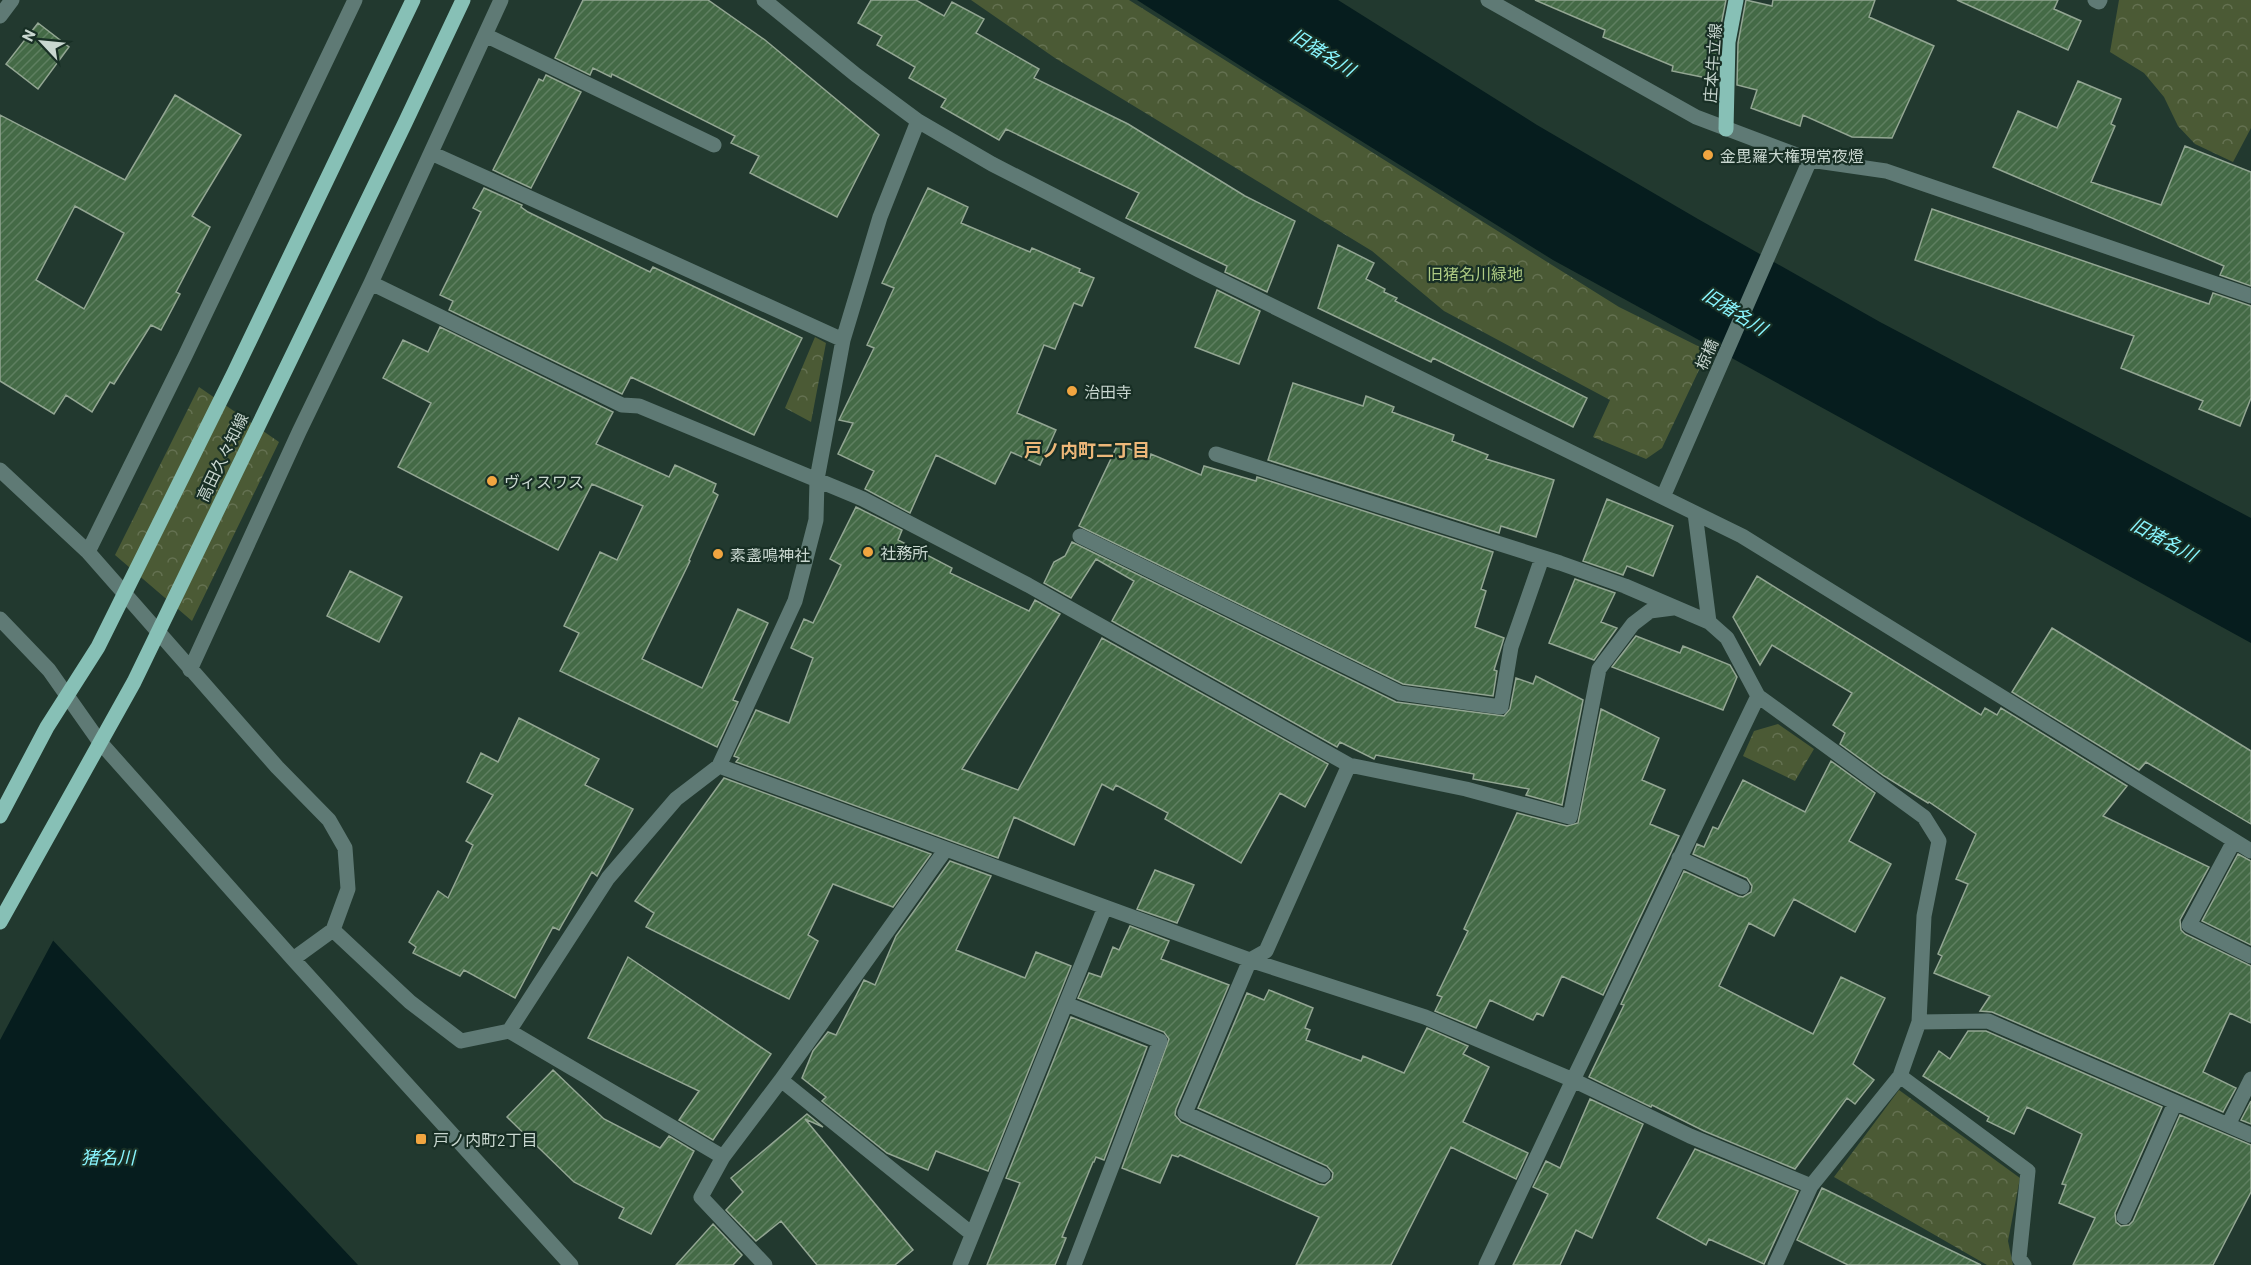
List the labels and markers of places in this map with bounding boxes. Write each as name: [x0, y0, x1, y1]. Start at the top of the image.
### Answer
place label: 金毘羅大権現常夜燈: [1720, 146, 1864, 165]
marker: 金毘羅大権現常夜燈: [1701, 148, 1715, 162]
place label: 治田寺: [1084, 382, 1132, 401]
marker: 治田寺: [1065, 384, 1079, 398]
place label: ヴィスワス: [504, 472, 584, 491]
marker: ヴィスワス: [485, 474, 499, 488]
place label: 社務所: [880, 543, 928, 562]
place label: 素盞鳴神社: [730, 545, 810, 564]
marker: 社務所: [861, 545, 875, 559]
marker: 素盞鳴神社: [711, 547, 725, 561]
place label: 戸ノ内町2丁目: [433, 1130, 538, 1149]
marker: 戸ノ内町2丁目: [414, 1132, 428, 1146]

